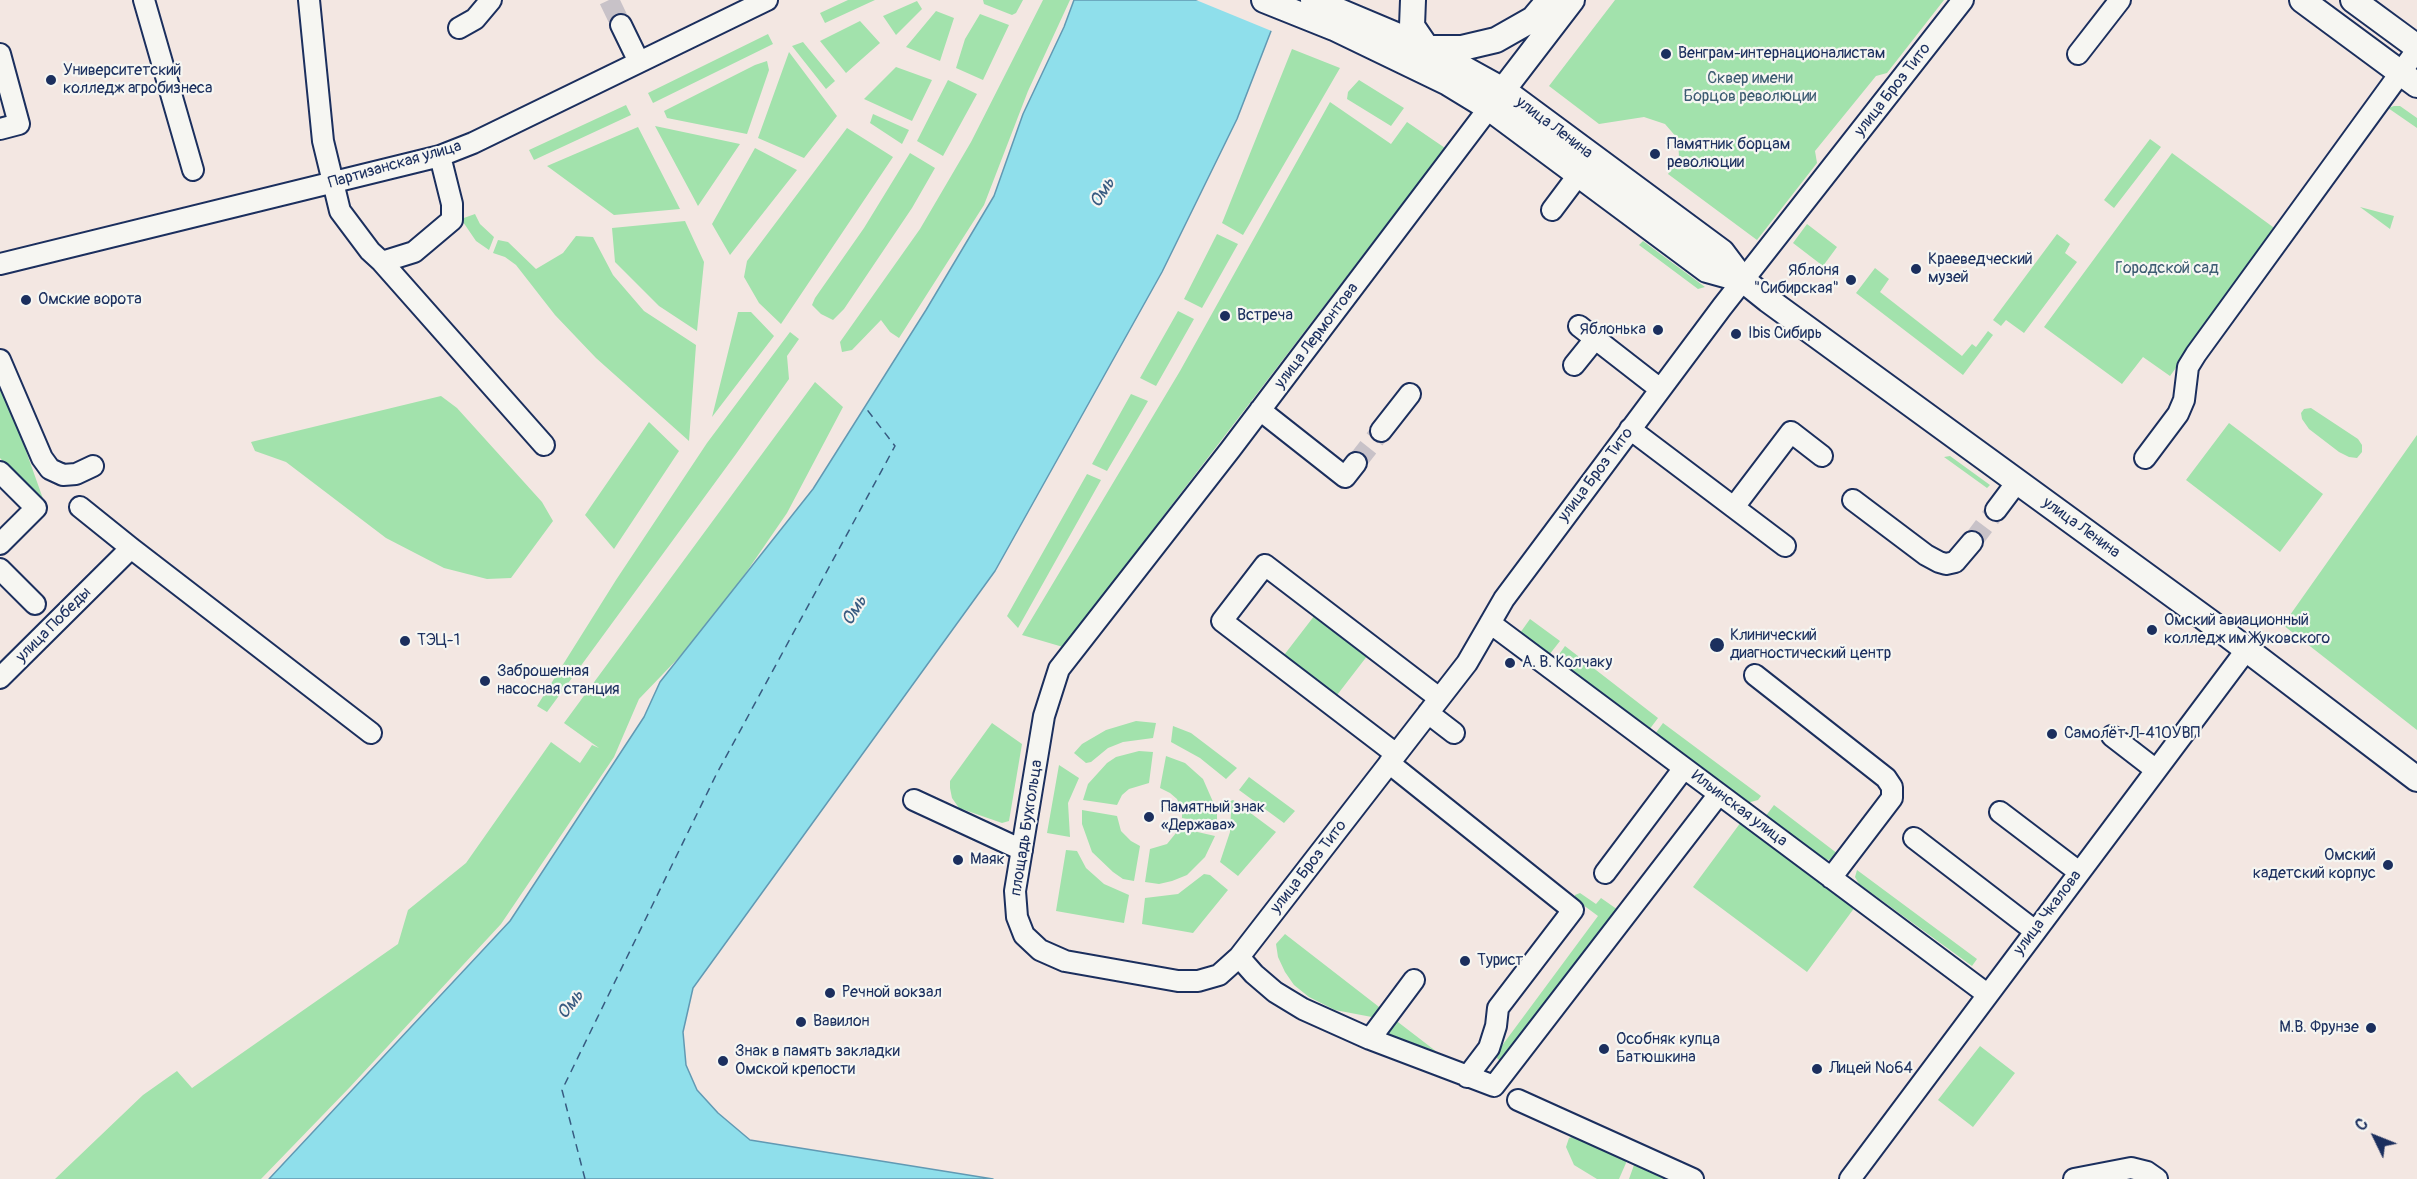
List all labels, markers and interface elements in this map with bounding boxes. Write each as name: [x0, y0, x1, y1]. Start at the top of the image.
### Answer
street label: улица Броз Тито: [1851, 40, 1935, 140]
place label: Венграм-интернационалистам: [1678, 44, 1885, 64]
marker: Венграм-интернационалистам: [1659, 47, 1673, 61]
place label: Университетский колледж агробизнеса: [63, 61, 212, 99]
park label: Сквер имени Борцов революции: [1684, 69, 1816, 107]
marker: Университетский колледж агробизнеса: [44, 73, 58, 87]
street label: улица Ленина: [1512, 93, 1596, 163]
place label: Памятник борцам революции: [1667, 135, 1790, 173]
street label: Партизанская улица: [326, 137, 464, 193]
marker: Памятник борцам революции: [1648, 147, 1662, 161]
water label: Омь: [1086, 174, 1120, 212]
place label: Краеведческий музей: [1928, 250, 2033, 288]
park label: Городской сад: [2115, 259, 2219, 279]
place label: Яблоня "Сибирская": [1754, 261, 1839, 299]
marker: Краеведческий музей: [1909, 262, 1923, 276]
marker: Яблоня "Сибирская": [1844, 273, 1858, 287]
street label: улица Лермонтова: [1271, 279, 1363, 393]
place label: Омские ворота: [38, 290, 142, 310]
marker: Омские ворота: [19, 293, 33, 307]
place label: Встреча: [1237, 306, 1293, 326]
marker: Встреча: [1218, 309, 1232, 323]
place label: Яблонька: [1580, 320, 1646, 340]
marker: Яблонька: [1651, 323, 1665, 337]
place label: Ibis Сибирь: [1748, 324, 1822, 344]
marker: Ibis Сибирь: [1729, 327, 1743, 341]
street label: улица Броз Тито: [1554, 424, 1638, 526]
street label: улица Ленина: [2038, 493, 2124, 563]
street label: улица Победы: [12, 583, 96, 667]
water label: Омь: [838, 592, 872, 630]
place label: Омский авиационный колледж им Жуковского: [2164, 611, 2330, 649]
marker: Омский авиационный колледж им Жуковского: [2145, 623, 2159, 637]
place label: Клинический диагностический центр: [1730, 626, 1891, 664]
place label: ТЭЦ-1: [417, 631, 460, 651]
marker: ТЭЦ-1: [398, 634, 412, 648]
marker: Клинический диагностический центр: [1708, 636, 1726, 654]
place label: А. В. Колчаку: [1522, 653, 1612, 673]
marker: А. В. Колчаку: [1503, 656, 1517, 670]
place label: Заброшенная насосная станция: [497, 662, 620, 700]
marker: Заброшенная насосная станция: [478, 674, 492, 688]
place label: Самолёт Л-410УВП: [2064, 724, 2200, 744]
marker: Самолёт Л-410УВП: [2045, 727, 2059, 741]
street label: площадь Бухгольца: [1007, 759, 1047, 897]
street label: Ильинская улица: [1687, 767, 1791, 851]
place label: Памятный знак «Держава»: [1161, 798, 1265, 836]
marker: Памятный знак «Держава»: [1142, 810, 1156, 824]
street label: улица Броз Тито: [1267, 817, 1351, 917]
place label: Омский кадетский корпус: [2253, 846, 2376, 884]
place label: Маяк: [970, 850, 1005, 870]
marker: Маяк: [951, 853, 965, 867]
marker: Омский кадетский корпус: [2381, 858, 2395, 872]
street label: улица Чкалова: [2010, 867, 2086, 959]
place label: Турист: [1477, 951, 1523, 971]
marker: Турист: [1458, 954, 1472, 968]
place label: Речной вокзал: [842, 983, 942, 1003]
water label: Омь: [553, 986, 589, 1024]
marker: Речной вокзал: [823, 986, 837, 1000]
place label: Вавилон: [813, 1012, 869, 1032]
marker: Вавилон: [794, 1015, 808, 1029]
place label: М.В. Фрунзе: [2279, 1018, 2359, 1038]
marker: М.В. Фрунзе: [2364, 1021, 2378, 1035]
place label: Особняк купца Батюшкина: [1616, 1030, 1720, 1068]
place label: Знак в память закладки Омской крепости: [735, 1042, 900, 1080]
marker: Особняк купца Батюшкина: [1597, 1042, 1611, 1056]
marker: Знак в память закладки Омской крепости: [716, 1054, 730, 1068]
place label: Лицей №64: [1829, 1059, 1913, 1079]
marker: Лицей №64: [1810, 1062, 1824, 1076]
north arrow: [2345, 1107, 2405, 1167]
text: С: [2351, 1114, 2373, 1135]

